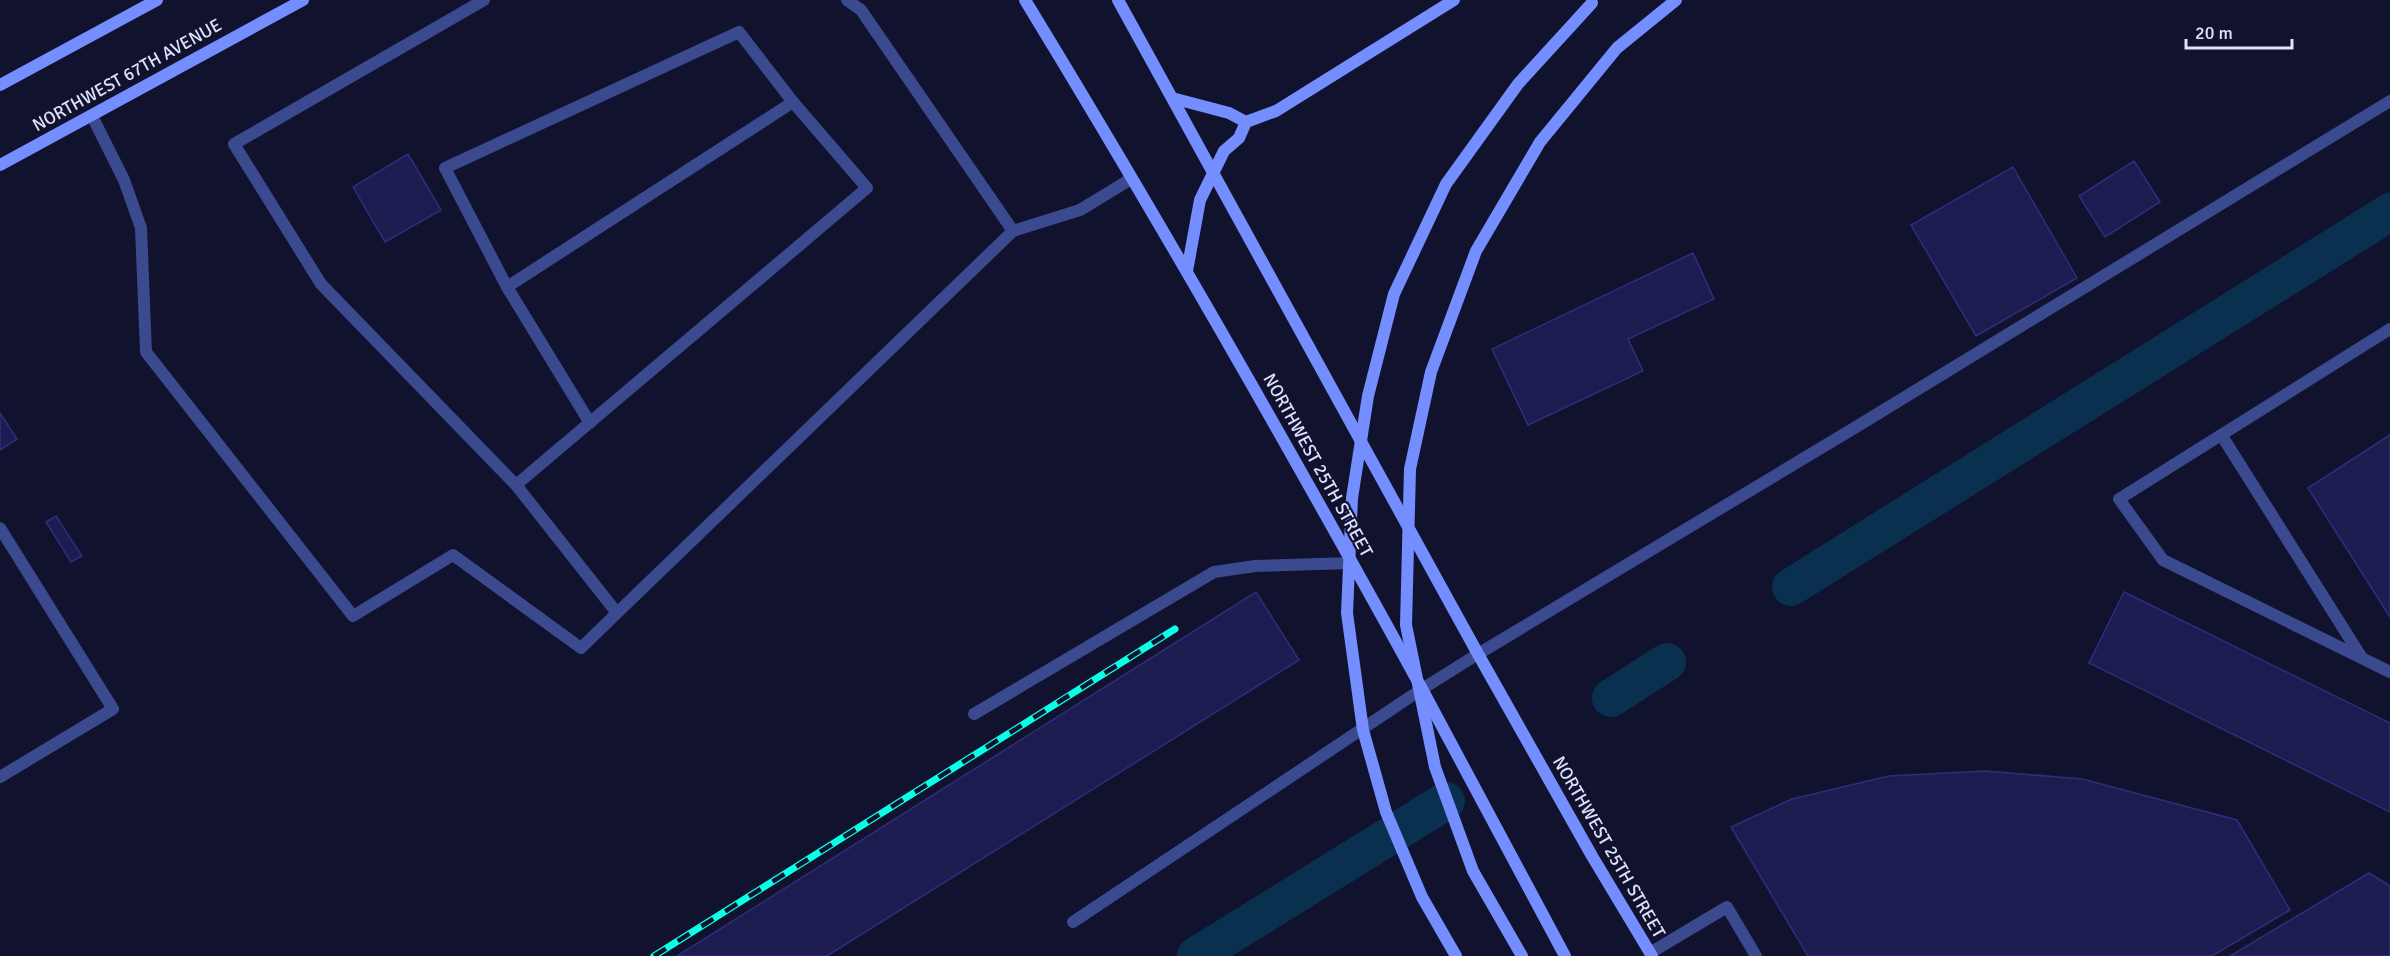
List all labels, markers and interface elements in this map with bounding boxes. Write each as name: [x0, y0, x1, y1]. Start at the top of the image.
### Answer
scale bar: [2186, 12, 2292, 50]
street label: NORTHWEST 67TH AVENUE: [29, 14, 225, 136]
text: 20 m: [2195, 22, 2233, 44]
street label: NORTHWEST 25TH STREET: [1258, 369, 1378, 561]
street label: NORTHWEST 25TH STREET: [1548, 752, 1670, 942]

